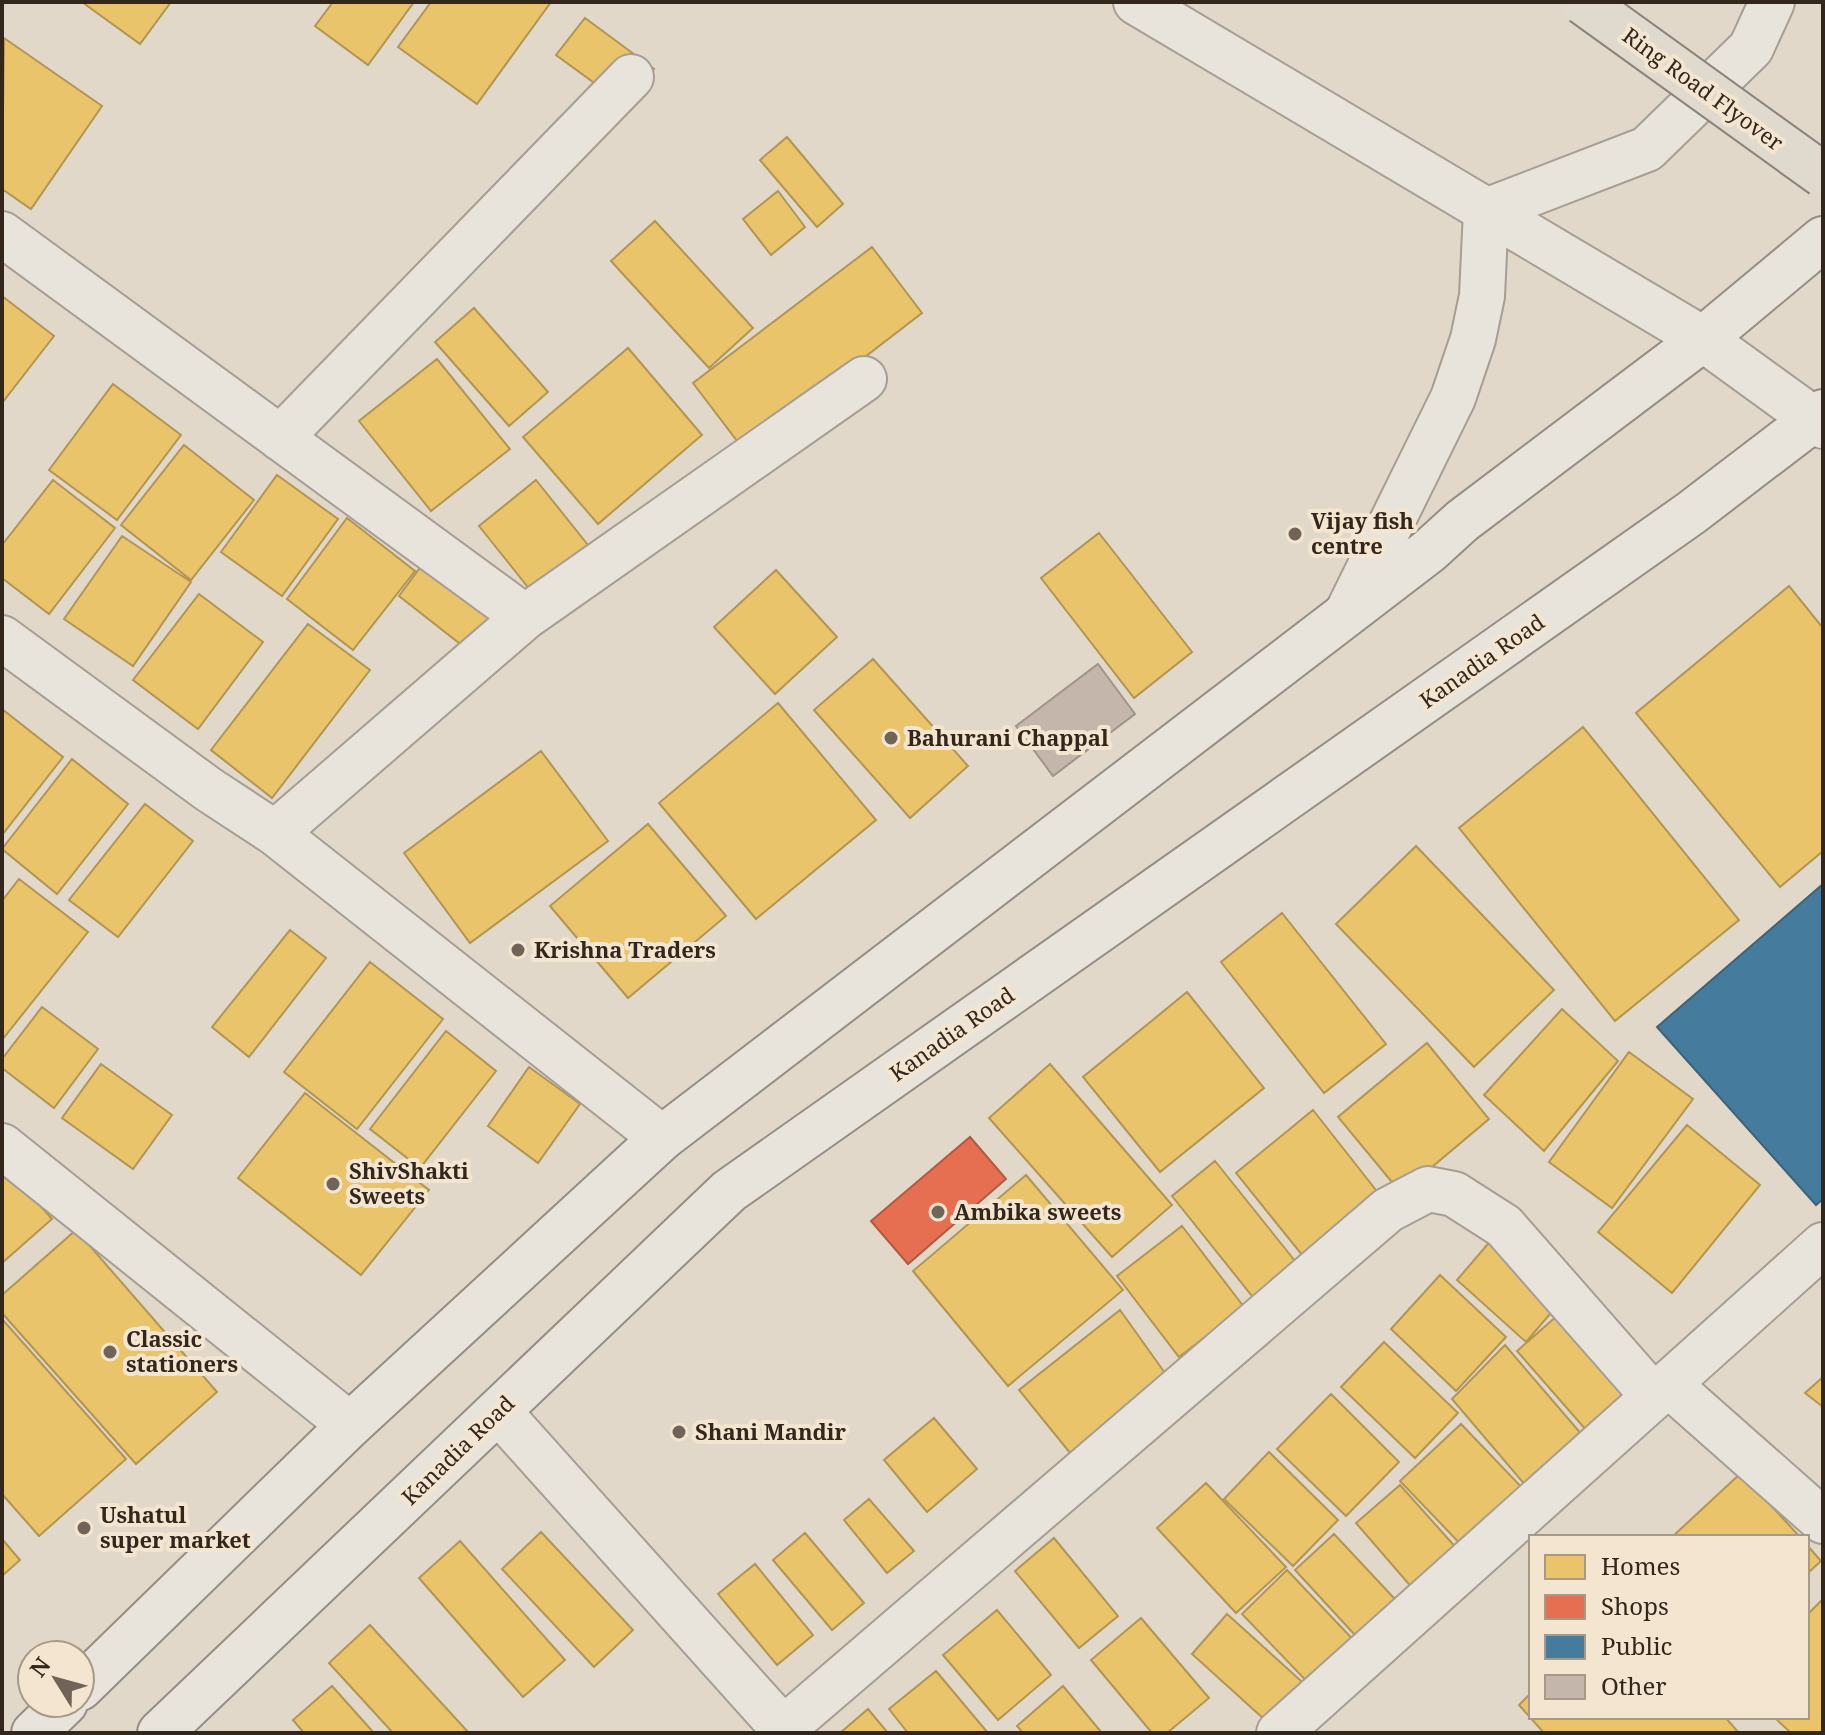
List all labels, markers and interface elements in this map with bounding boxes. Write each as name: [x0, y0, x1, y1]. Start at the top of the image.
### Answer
street label: Ring Road Flyover: [1617, 20, 1790, 157]
place label: Vijay fish centre: [1311, 505, 1414, 560]
marker: Vijay fish centre: [1286, 525, 1304, 543]
street label: Kanadia Road: [1413, 606, 1550, 714]
place label: Bahurani Chappal: [907, 722, 1109, 752]
marker: Bahurani Chappal: [882, 729, 900, 747]
place label: Krishna Traders: [534, 934, 716, 964]
marker: Krishna Traders: [509, 941, 527, 959]
street label: Kanadia Road: [883, 979, 1020, 1087]
place label: ShivShakti Sweets: [349, 1155, 469, 1210]
marker: ShivShakti Sweets: [324, 1175, 342, 1193]
place label: Ambika sweets: [954, 1196, 1121, 1226]
marker: Ambika sweets: [929, 1203, 947, 1221]
place label: Classic stationers: [126, 1323, 238, 1378]
marker: Classic stationers: [101, 1343, 119, 1361]
street label: Kanadia Road: [394, 1387, 521, 1511]
place label: Shani Mandir: [695, 1416, 847, 1446]
marker: Shani Mandir: [670, 1423, 688, 1441]
place label: Ushatul super market: [100, 1499, 251, 1554]
marker: Ushatul super market: [75, 1519, 93, 1537]
legend: [1529, 1535, 1809, 1719]
text: Homes: [1601, 1549, 1680, 1582]
text: Shops: [1601, 1589, 1669, 1622]
text: Public: [1601, 1629, 1672, 1662]
north arrow: [16, 1639, 96, 1719]
text: N: [22, 1650, 56, 1682]
text: Other: [1601, 1669, 1667, 1702]

